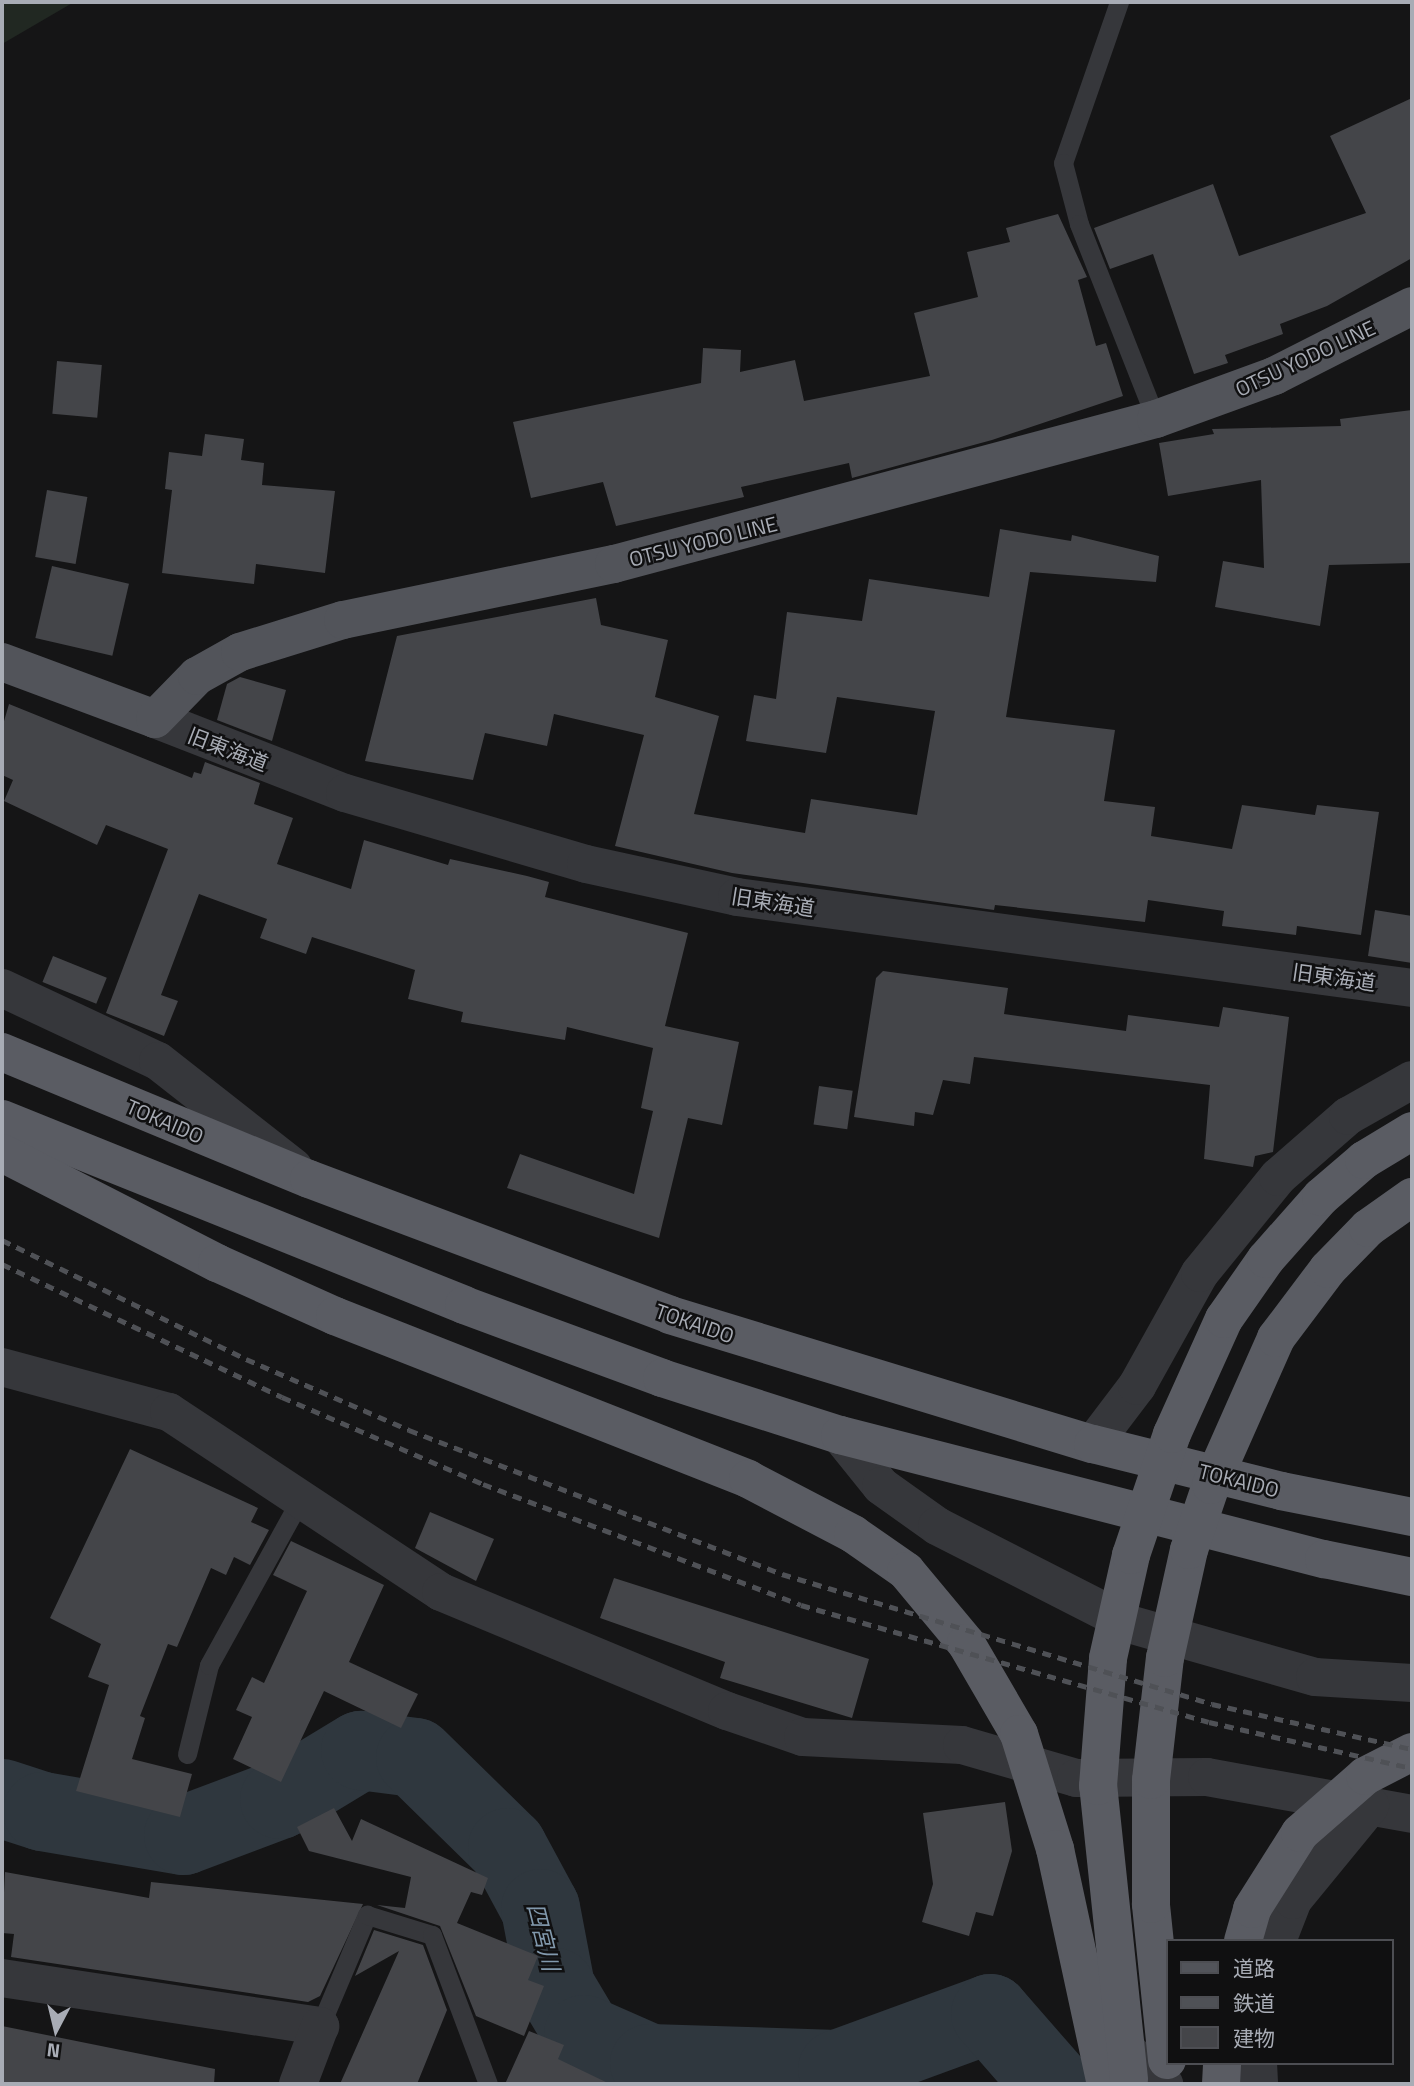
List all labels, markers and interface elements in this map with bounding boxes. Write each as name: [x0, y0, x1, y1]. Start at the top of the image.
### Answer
street label: OTSU YODO LINE: [1231, 315, 1379, 401]
street label: OTSU YODO LINE: [626, 510, 780, 572]
street label: 旧東海道: [184, 722, 272, 776]
street label: 旧東海道: [730, 883, 816, 921]
street label: 旧東海道: [1291, 959, 1377, 995]
street label: TOKAIDO: [123, 1093, 207, 1149]
street label: TOKAIDO: [652, 1298, 738, 1348]
street label: TOKAIDO: [1196, 1458, 1282, 1502]
water label: 四宮川: [521, 1900, 565, 1974]
legend: [1166, 1939, 1393, 2065]
text: 道路: [1233, 1952, 1275, 1984]
text: 鉄道: [1233, 1987, 1275, 2019]
north arrow: [21, 1995, 91, 2065]
text: 建物: [1233, 2022, 1275, 2054]
text: N: [45, 2036, 62, 2067]

